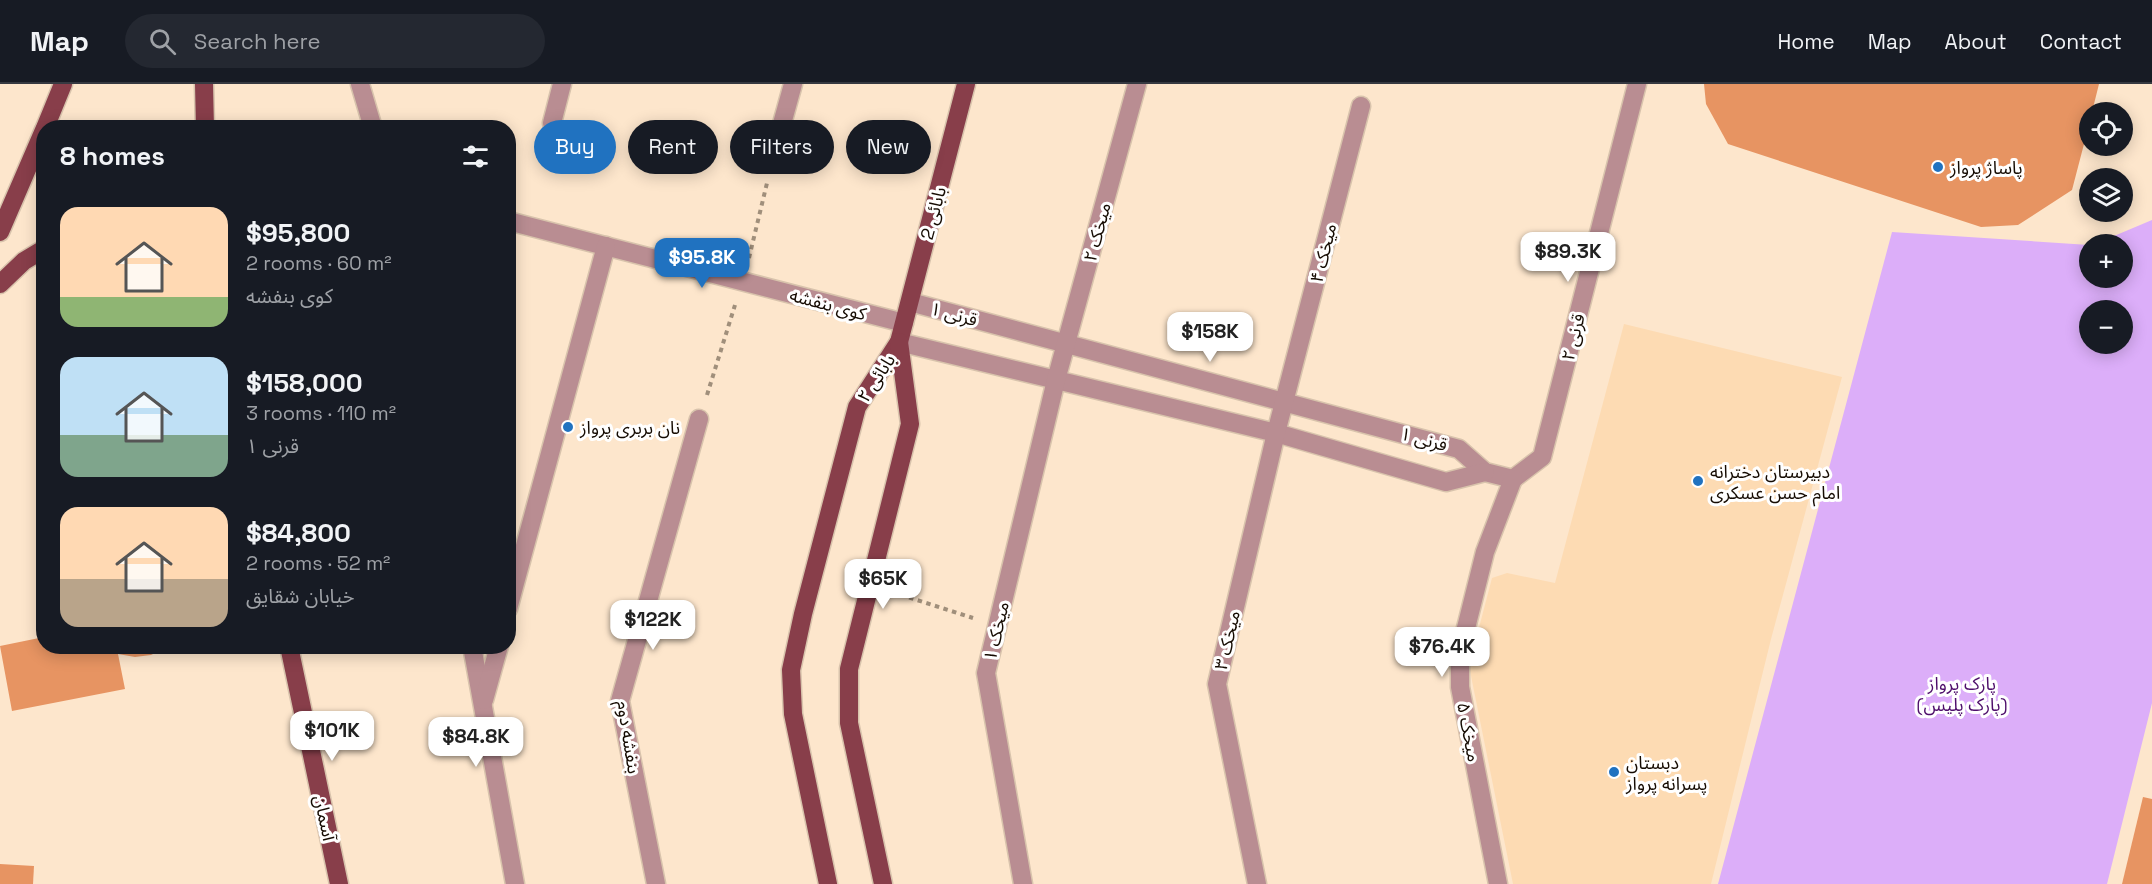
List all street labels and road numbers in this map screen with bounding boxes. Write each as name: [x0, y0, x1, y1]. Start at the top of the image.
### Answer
street label: بابائی 2: [915, 184, 951, 242]
street label: میخک ۲: [1078, 200, 1116, 264]
street label: میخک ۴: [1305, 221, 1341, 285]
street label: کوی بنفشه: [787, 283, 869, 325]
street label: قرنی ۱: [928, 297, 980, 331]
street label: قرنی ۲: [1556, 311, 1590, 363]
street label: بابائی ۲: [852, 349, 900, 407]
street label: قرنی ۱: [1398, 422, 1450, 456]
street label: میخک ۱: [978, 599, 1014, 663]
street label: میخک ۳: [1209, 608, 1245, 672]
street label: بنفشه دوم: [609, 699, 646, 776]
street label: میخک ۵: [1452, 700, 1486, 764]
street label: آسمان: [309, 793, 341, 844]

